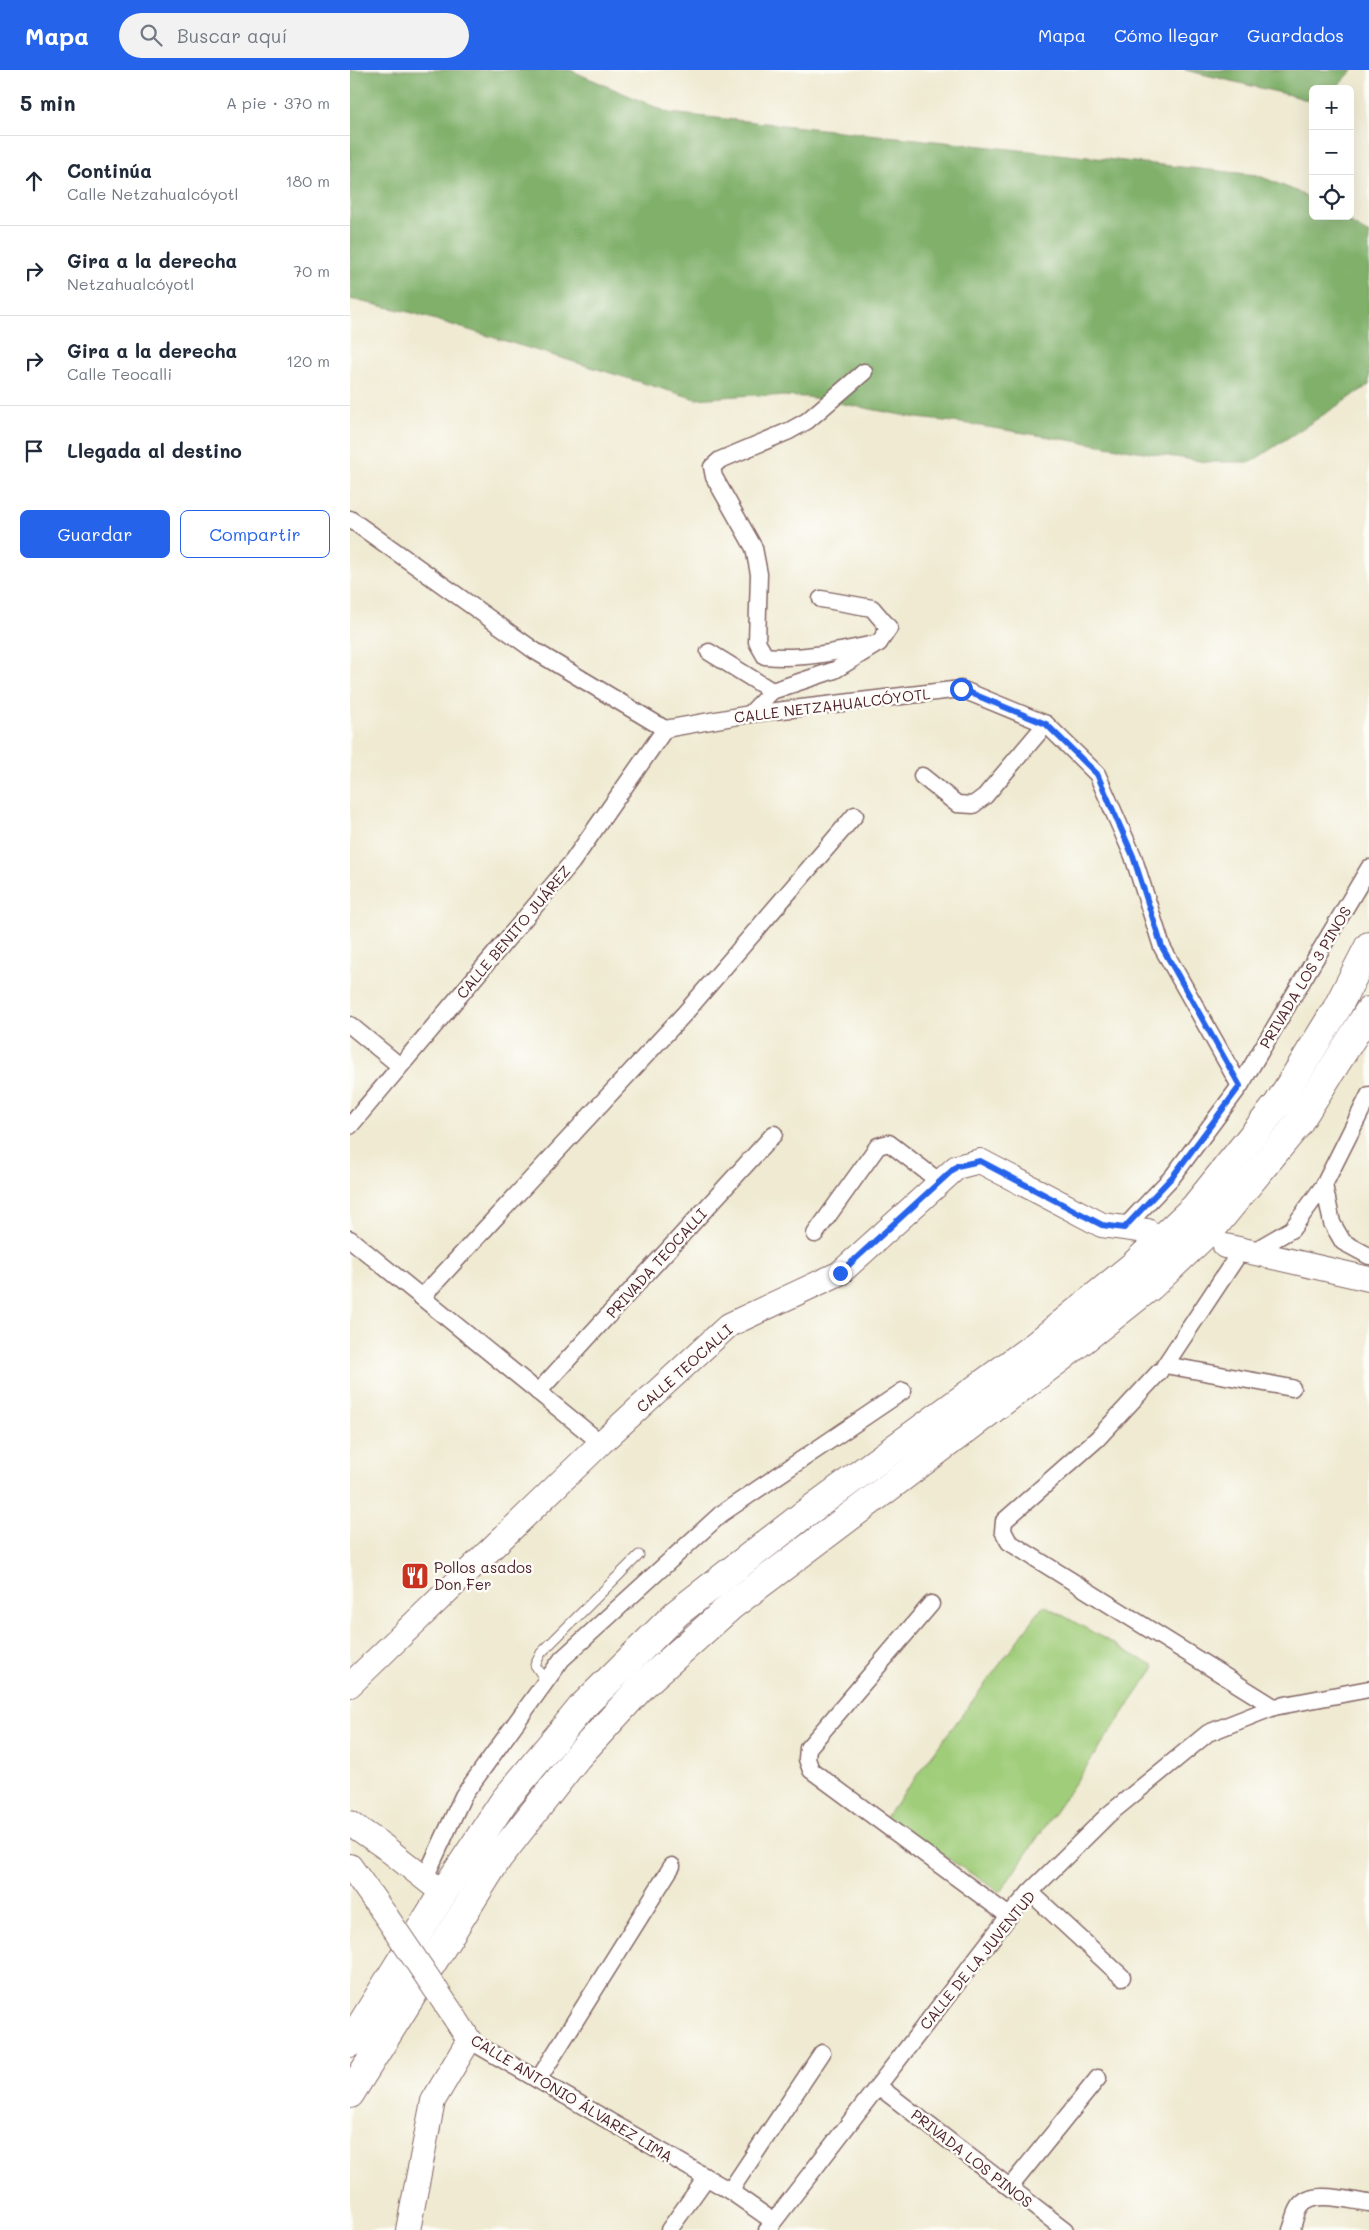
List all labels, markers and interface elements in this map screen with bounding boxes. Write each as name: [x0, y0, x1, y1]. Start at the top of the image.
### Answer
search box: [119, 13, 469, 58]
text: Mapa: [25, 20, 89, 51]
icon: search: [137, 21, 165, 49]
text: Buscar aquí: [177, 23, 287, 48]
text: Mapa: [1038, 23, 1086, 47]
text: Cómo llegar: [1114, 23, 1219, 47]
text: Guardados: [1247, 23, 1344, 47]
map controls: [1309, 85, 1354, 220]
button: +: [1309, 85, 1354, 130]
text: 5 min: [20, 89, 76, 116]
text: A pie · 370 m: [226, 92, 330, 113]
button: −: [1309, 130, 1354, 175]
text: Continúa: [67, 158, 152, 183]
icon: ahead: [20, 167, 48, 195]
text: 180 m: [285, 170, 330, 191]
button: locate: [1309, 175, 1354, 220]
text: Calle Netzahualcóyotl: [67, 183, 239, 204]
text: Gira a la derecha: [67, 248, 237, 273]
icon: right: [20, 257, 48, 285]
text: 70 m: [293, 260, 330, 281]
text: Netzahualcóyotl: [67, 273, 194, 294]
text: Gira a la derecha: [67, 338, 237, 363]
icon: right: [20, 347, 48, 375]
text: 120 m: [286, 350, 330, 371]
text: Calle Teocalli: [67, 363, 172, 384]
icon: arrive: [20, 437, 48, 465]
text: Llegada al destino: [67, 438, 242, 463]
button: Guardar: [20, 510, 170, 558]
button: Compartir: [180, 510, 330, 558]
route start: [950, 678, 973, 701]
street label: CALLE NETZAHUALCÓYOTL: [733, 683, 931, 727]
street label: CALLE BENITO JUÁREZ: [451, 861, 575, 1003]
street label: PRIVADA LOS 3 PINOS: [1255, 902, 1355, 1052]
street label: PRIVADA TEOCALLI: [601, 1204, 711, 1322]
route end: [829, 1262, 852, 1285]
street label: CALLE TEOCALLI: [632, 1319, 737, 1416]
place label: Pollos asados Don Fer: [434, 1557, 532, 1594]
restaurant icon: Pollos asados Don Fer: [400, 1561, 430, 1591]
street label: CALLE DE LA JUVENTUD: [915, 1886, 1039, 2034]
street label: CALLE ANTONIO ÁLVAREZ LIMA: [467, 2030, 677, 2166]
street label: PRIVADA LOS PINOS: [907, 2104, 1037, 2212]

